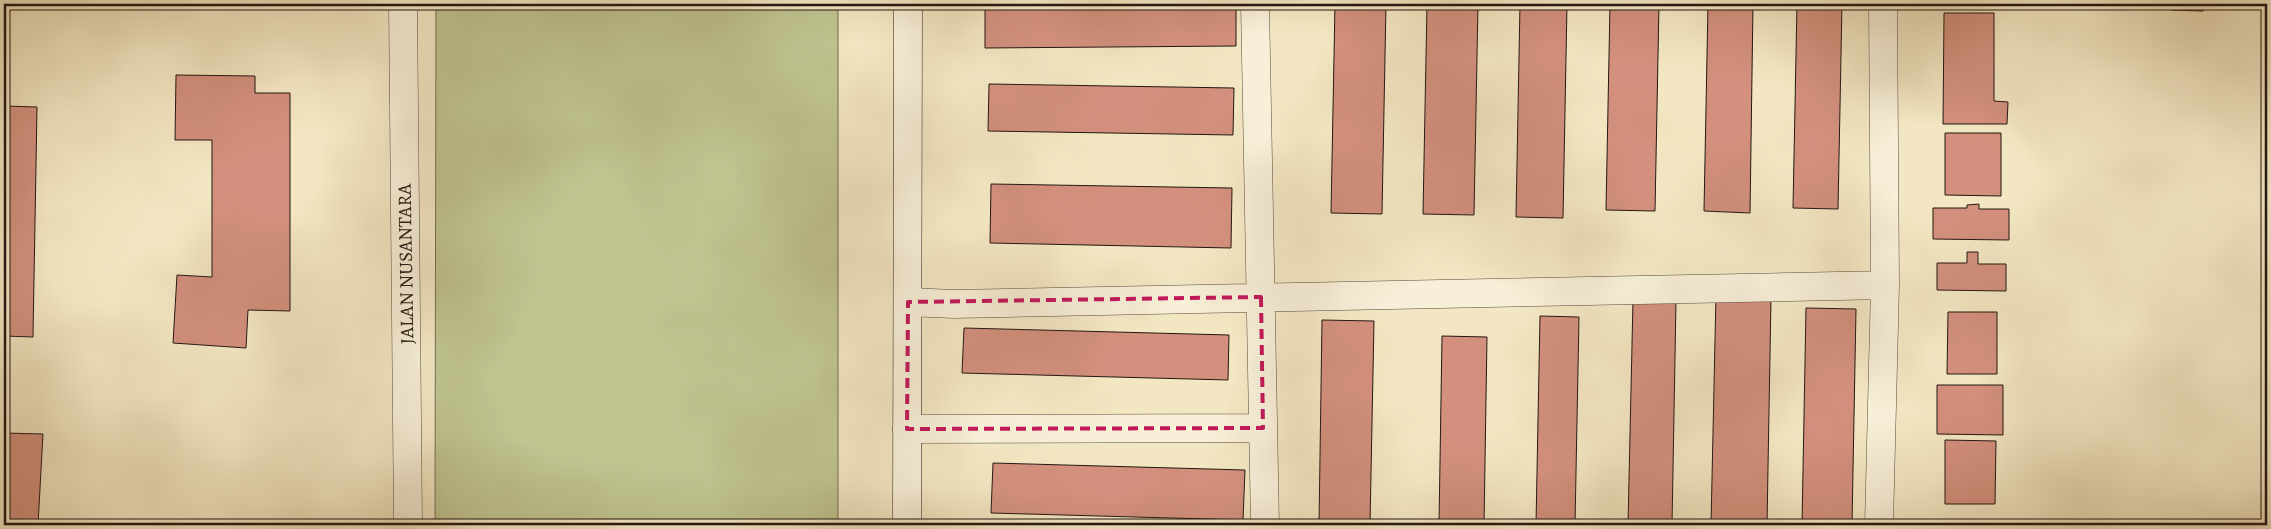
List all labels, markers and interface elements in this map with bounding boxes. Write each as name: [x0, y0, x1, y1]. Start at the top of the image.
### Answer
street label: JALAN NUSANTARA: [392, 183, 420, 344]

